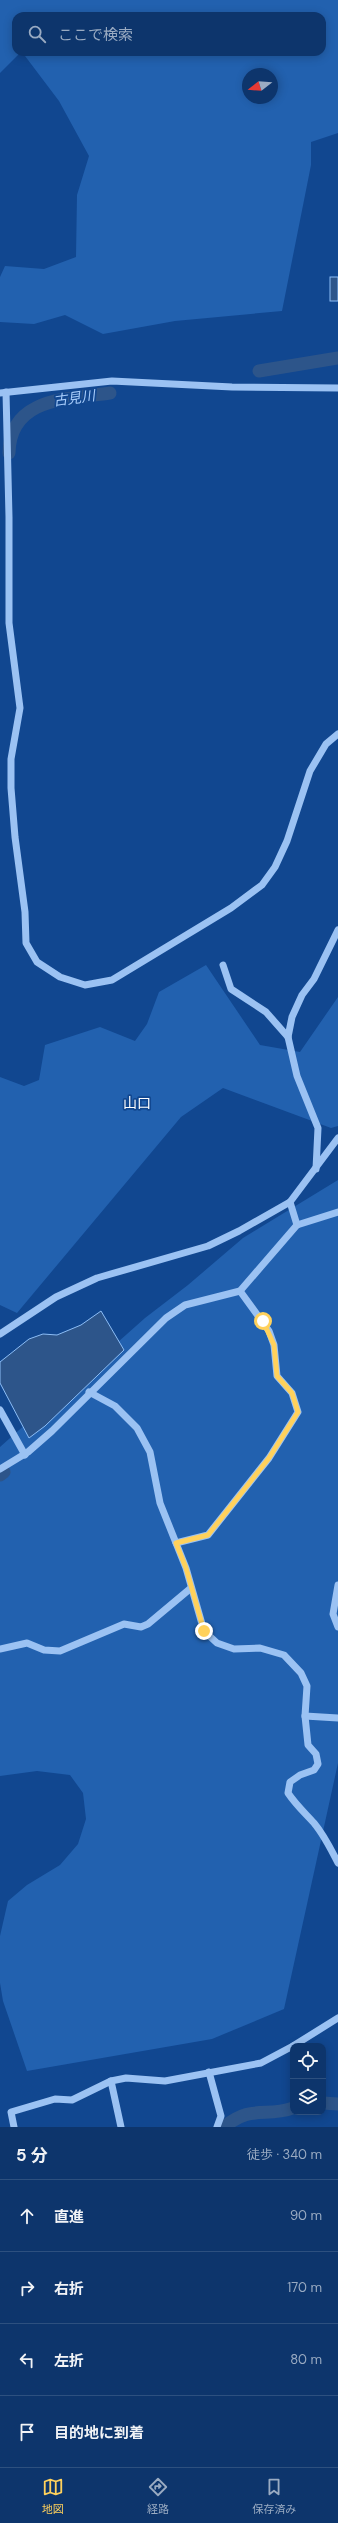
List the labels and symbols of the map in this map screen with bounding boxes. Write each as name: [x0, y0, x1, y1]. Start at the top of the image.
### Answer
north arrow: [242, 68, 278, 104]
water label: 古見川: [52, 386, 98, 410]
district label: 山口: [123, 1094, 151, 1112]
route start: [254, 1312, 272, 1330]
route end: [195, 1622, 213, 1640]

